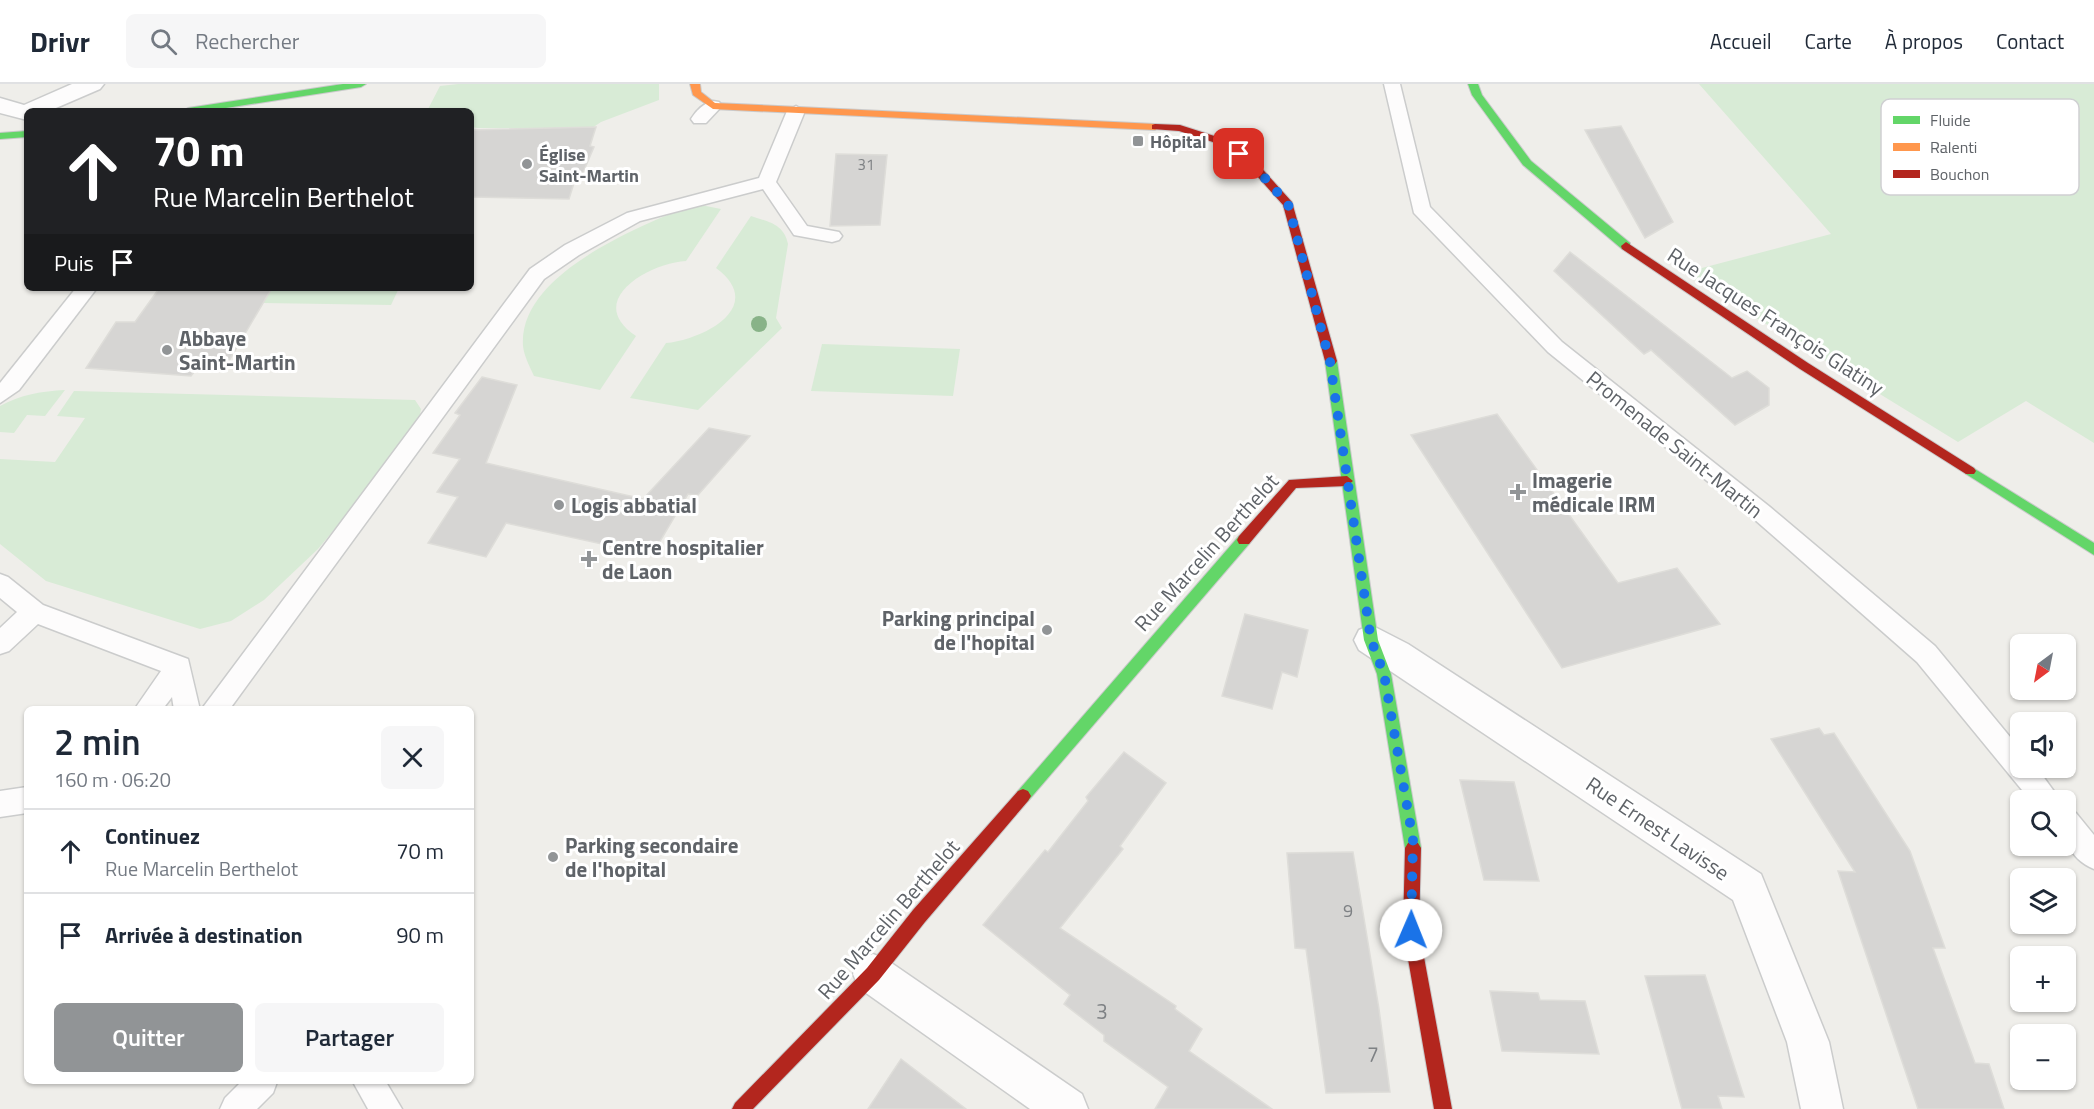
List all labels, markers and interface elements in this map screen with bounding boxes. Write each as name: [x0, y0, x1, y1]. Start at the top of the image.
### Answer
search box: [126, 14, 546, 68]
text: Drivr: [30, 20, 90, 63]
text: Rechercher: [195, 24, 299, 58]
icon: search: [147, 25, 180, 58]
text: Accueil: [1710, 25, 1772, 57]
text: Carte: [1805, 25, 1852, 57]
text: À propos: [1885, 25, 1963, 57]
text: Contact: [1996, 25, 2064, 57]
legend: [1881, 99, 2079, 195]
text: Fluide: [1930, 108, 1971, 132]
text: 70 m: [153, 118, 245, 182]
place label: Hôpital: [1150, 128, 1207, 155]
pin: [1213, 128, 1264, 179]
icon: ahead: [54, 132, 132, 210]
marker: Hôpital: [1131, 134, 1145, 148]
text: Ralenti: [1930, 135, 1977, 159]
icon: arrive: [1222, 137, 1255, 170]
place label: Église Saint-Martin: [539, 141, 639, 189]
house number: 31: [858, 153, 874, 176]
marker: Église Saint-Martin: [520, 157, 534, 171]
text: Bouchon: [1930, 162, 1989, 186]
text: Rue Marcelin Berthelot: [153, 176, 414, 217]
street label: Rue Jacques François Glatiny: [1661, 239, 1891, 403]
text: Puis: [54, 246, 94, 280]
icon: arrive: [106, 246, 139, 279]
place label: Abbaye Saint-Martin: [179, 322, 296, 378]
marker: Abbaye Saint-Martin: [160, 343, 174, 357]
street label: Promenade Saint-Martin: [1580, 363, 1770, 525]
place label: Imagerie médicale IRM: [1532, 464, 1655, 520]
street label: Rue Marcelin Berthelot: [1126, 465, 1286, 638]
marker: Imagerie médicale IRM: [1509, 483, 1527, 501]
place label: Logis abbatial: [571, 489, 697, 521]
marker: Logis abbatial: [552, 498, 566, 512]
place label: Centre hospitalier de Laon: [602, 531, 764, 587]
marker: Centre hospitalier de Laon: [580, 550, 598, 568]
place label: Parking principal de l'hopital: [882, 602, 1035, 658]
marker: Parking principal de l'hopital: [1040, 623, 1054, 637]
north arrow: [2010, 634, 2076, 700]
map controls: [2010, 634, 2076, 1090]
button: sound: [2010, 712, 2076, 778]
text: 2 min: [54, 714, 141, 769]
button: close: [381, 726, 444, 789]
text: 160 m · 06:20: [54, 764, 171, 795]
street label: Rue Ernest Lavisse: [1580, 768, 1736, 888]
button: search: [2010, 790, 2076, 856]
text: Continuez: [105, 819, 200, 853]
place label: Parking secondaire de l'hopital: [565, 829, 738, 885]
street label: Rue Marcelin Berthelot: [809, 832, 967, 1006]
text: 70 m: [396, 834, 444, 868]
icon: ahead: [54, 835, 87, 868]
marker: Parking secondaire de l'hopital: [546, 850, 560, 864]
text: Rue Marcelin Berthelot: [105, 853, 298, 884]
button: layers: [2010, 868, 2076, 934]
house number: 9: [1343, 897, 1353, 924]
position arrow: [1379, 898, 1443, 962]
text: Arrivée à destination: [105, 918, 303, 952]
text: 90 m: [396, 918, 444, 952]
icon: arrive: [54, 919, 87, 952]
button: +: [2010, 946, 2076, 1012]
house number: 3: [1096, 995, 1108, 1027]
button: Quitter: [54, 1003, 243, 1072]
button: Partager: [255, 1003, 444, 1072]
button: −: [2010, 1024, 2076, 1090]
house number: 7: [1367, 1038, 1379, 1070]

